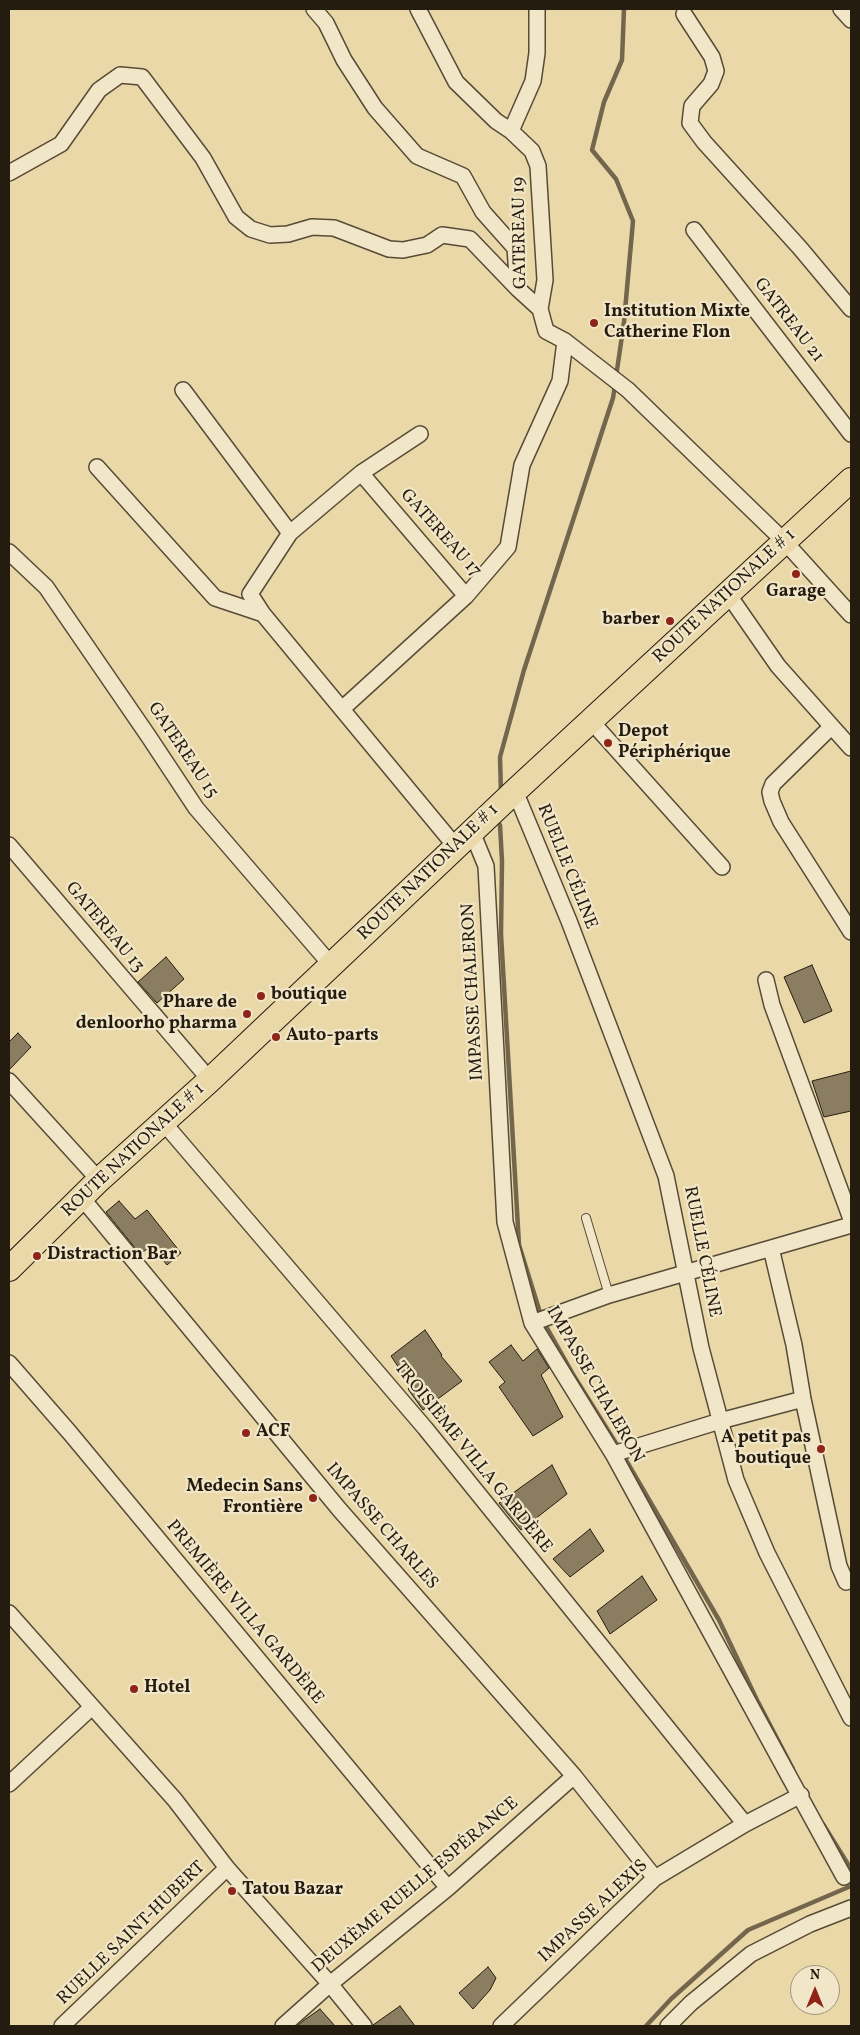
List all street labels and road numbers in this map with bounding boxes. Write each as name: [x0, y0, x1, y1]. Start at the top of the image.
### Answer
street label: GATEREAU 19: [509, 177, 533, 289]
street label: GATREAU 21: [748, 274, 828, 368]
street label: GATEREAU 17: [395, 485, 485, 583]
street label: ROUTE NATIONALE # 1: [649, 525, 801, 669]
street label: GATEREAU 15: [142, 699, 222, 803]
street label: ROUTE NATIONALE # 1: [354, 800, 504, 946]
street label: RUELLE CÉLINE: [531, 801, 601, 933]
street label: GATEREAU 13: [60, 878, 148, 978]
street label: IMPASSE CHALERON: [459, 903, 489, 1081]
street label: ROUTE NATIONALE # 1: [58, 1079, 210, 1223]
street label: RUELLE CÉLINE: [678, 1185, 724, 1319]
street label: IMPASSE CHALERON: [540, 1303, 648, 1467]
street label: TROISIÈME VILLA GARDÈRE: [388, 1358, 556, 1558]
street label: IMPASSE CHARLES: [320, 1459, 442, 1595]
street label: PREMIÈRE VILLA GARDÈRE: [160, 1516, 328, 1710]
street label: DEUXÈME RUELLE ESPÉRANCE: [308, 1793, 524, 1979]
street label: IMPASSE ALEXIS: [535, 1856, 653, 1968]
street label: RUELLE SAINT-HUBERT: [53, 1858, 211, 2010]

